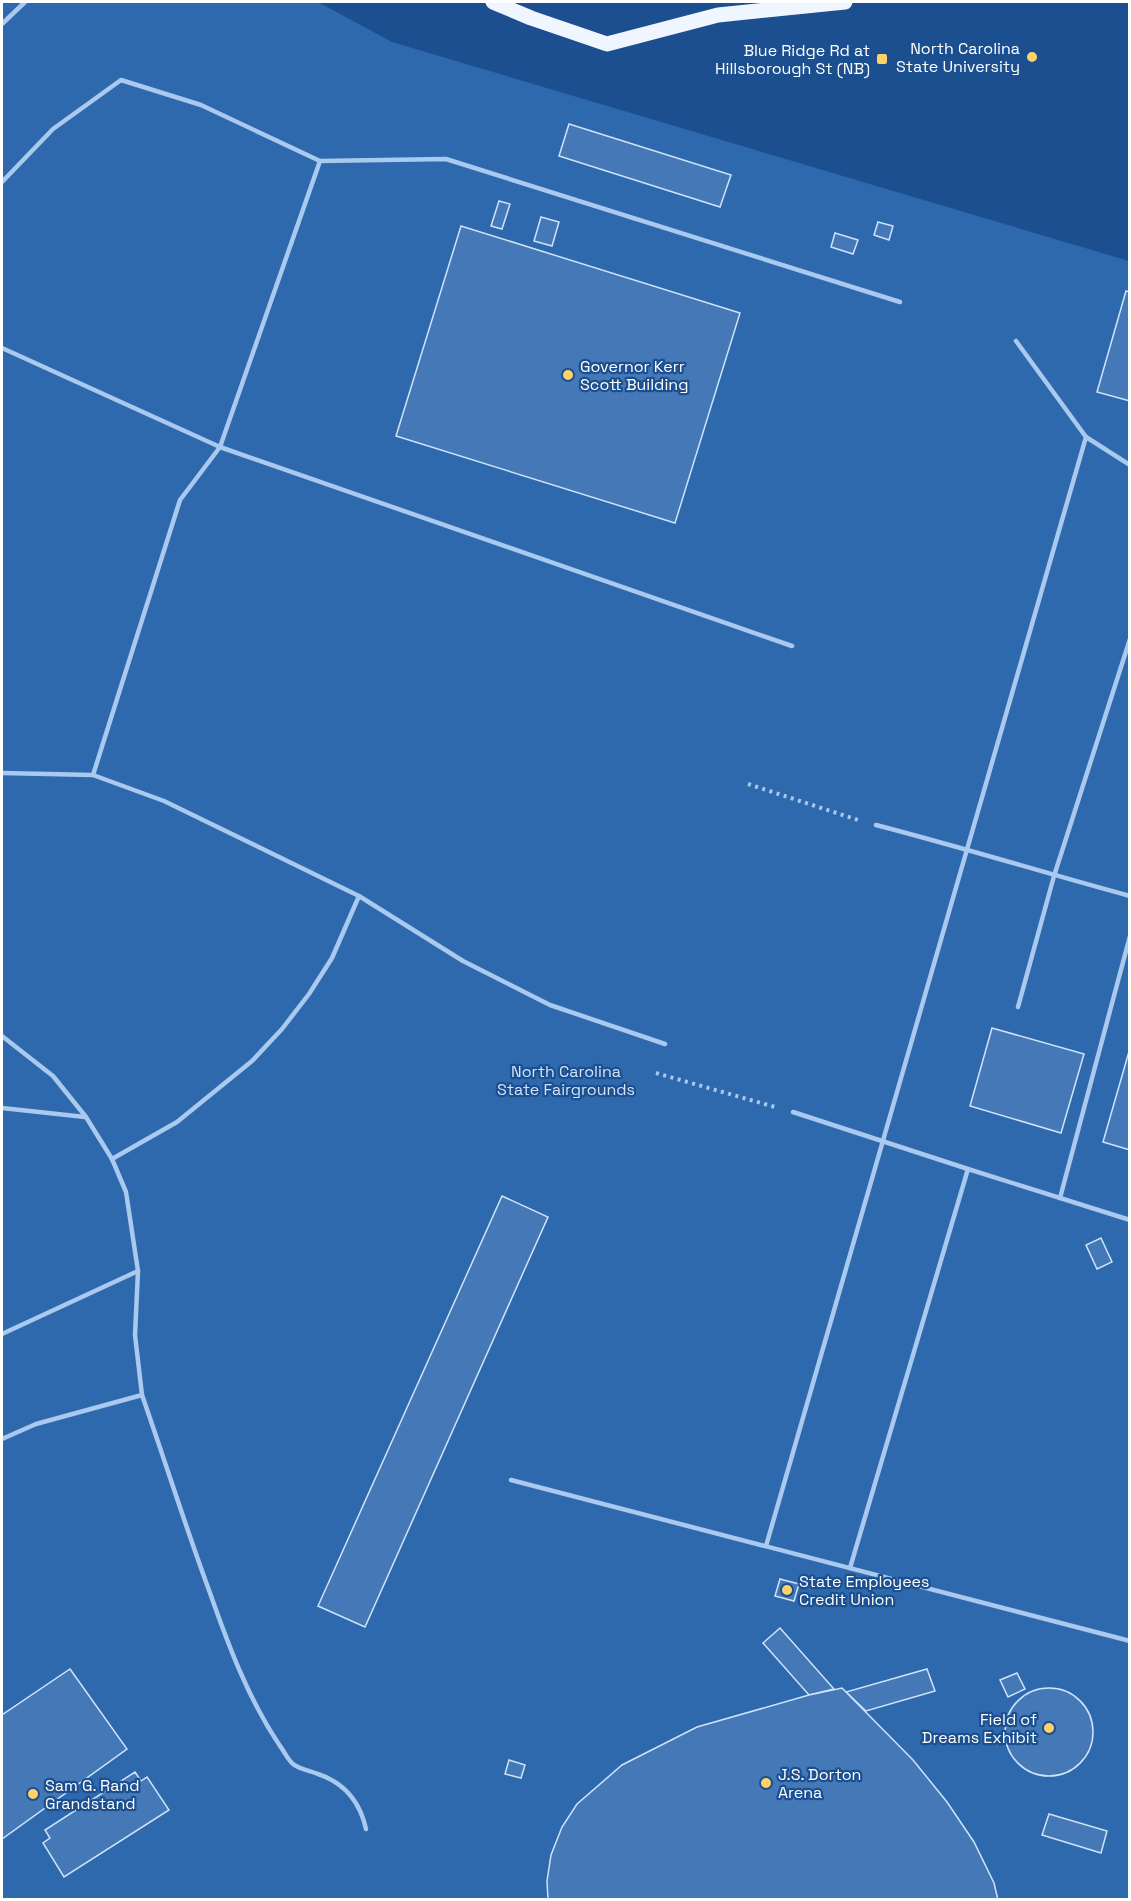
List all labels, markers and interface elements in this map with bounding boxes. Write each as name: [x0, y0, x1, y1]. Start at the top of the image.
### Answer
place label: North Carolina State University: [896, 38, 1020, 77]
place label: Blue Ridge Rd at Hillsborough St (NB): [715, 40, 870, 79]
marker: North Carolina State University: [1025, 50, 1039, 64]
marker: Blue Ridge Rd at Hillsborough St (NB): [875, 52, 889, 66]
place label: Governor Kerr Scott Building: [580, 356, 688, 395]
marker: Governor Kerr Scott Building: [561, 368, 575, 382]
park label: North Carolina State Fairgrounds: [497, 1061, 635, 1100]
place label: State Employees Credit Union: [799, 1571, 930, 1610]
marker: State Employees Credit Union: [780, 1583, 794, 1597]
place label: Field of Dreams Exhibit: [922, 1709, 1037, 1748]
marker: Field of Dreams Exhibit: [1042, 1721, 1056, 1735]
place label: J.S. Dorton Arena: [778, 1764, 861, 1803]
place label: Sam G. Rand Grandstand: [45, 1775, 139, 1814]
marker: J.S. Dorton Arena: [759, 1776, 773, 1790]
marker: Sam G. Rand Grandstand: [26, 1787, 40, 1801]

